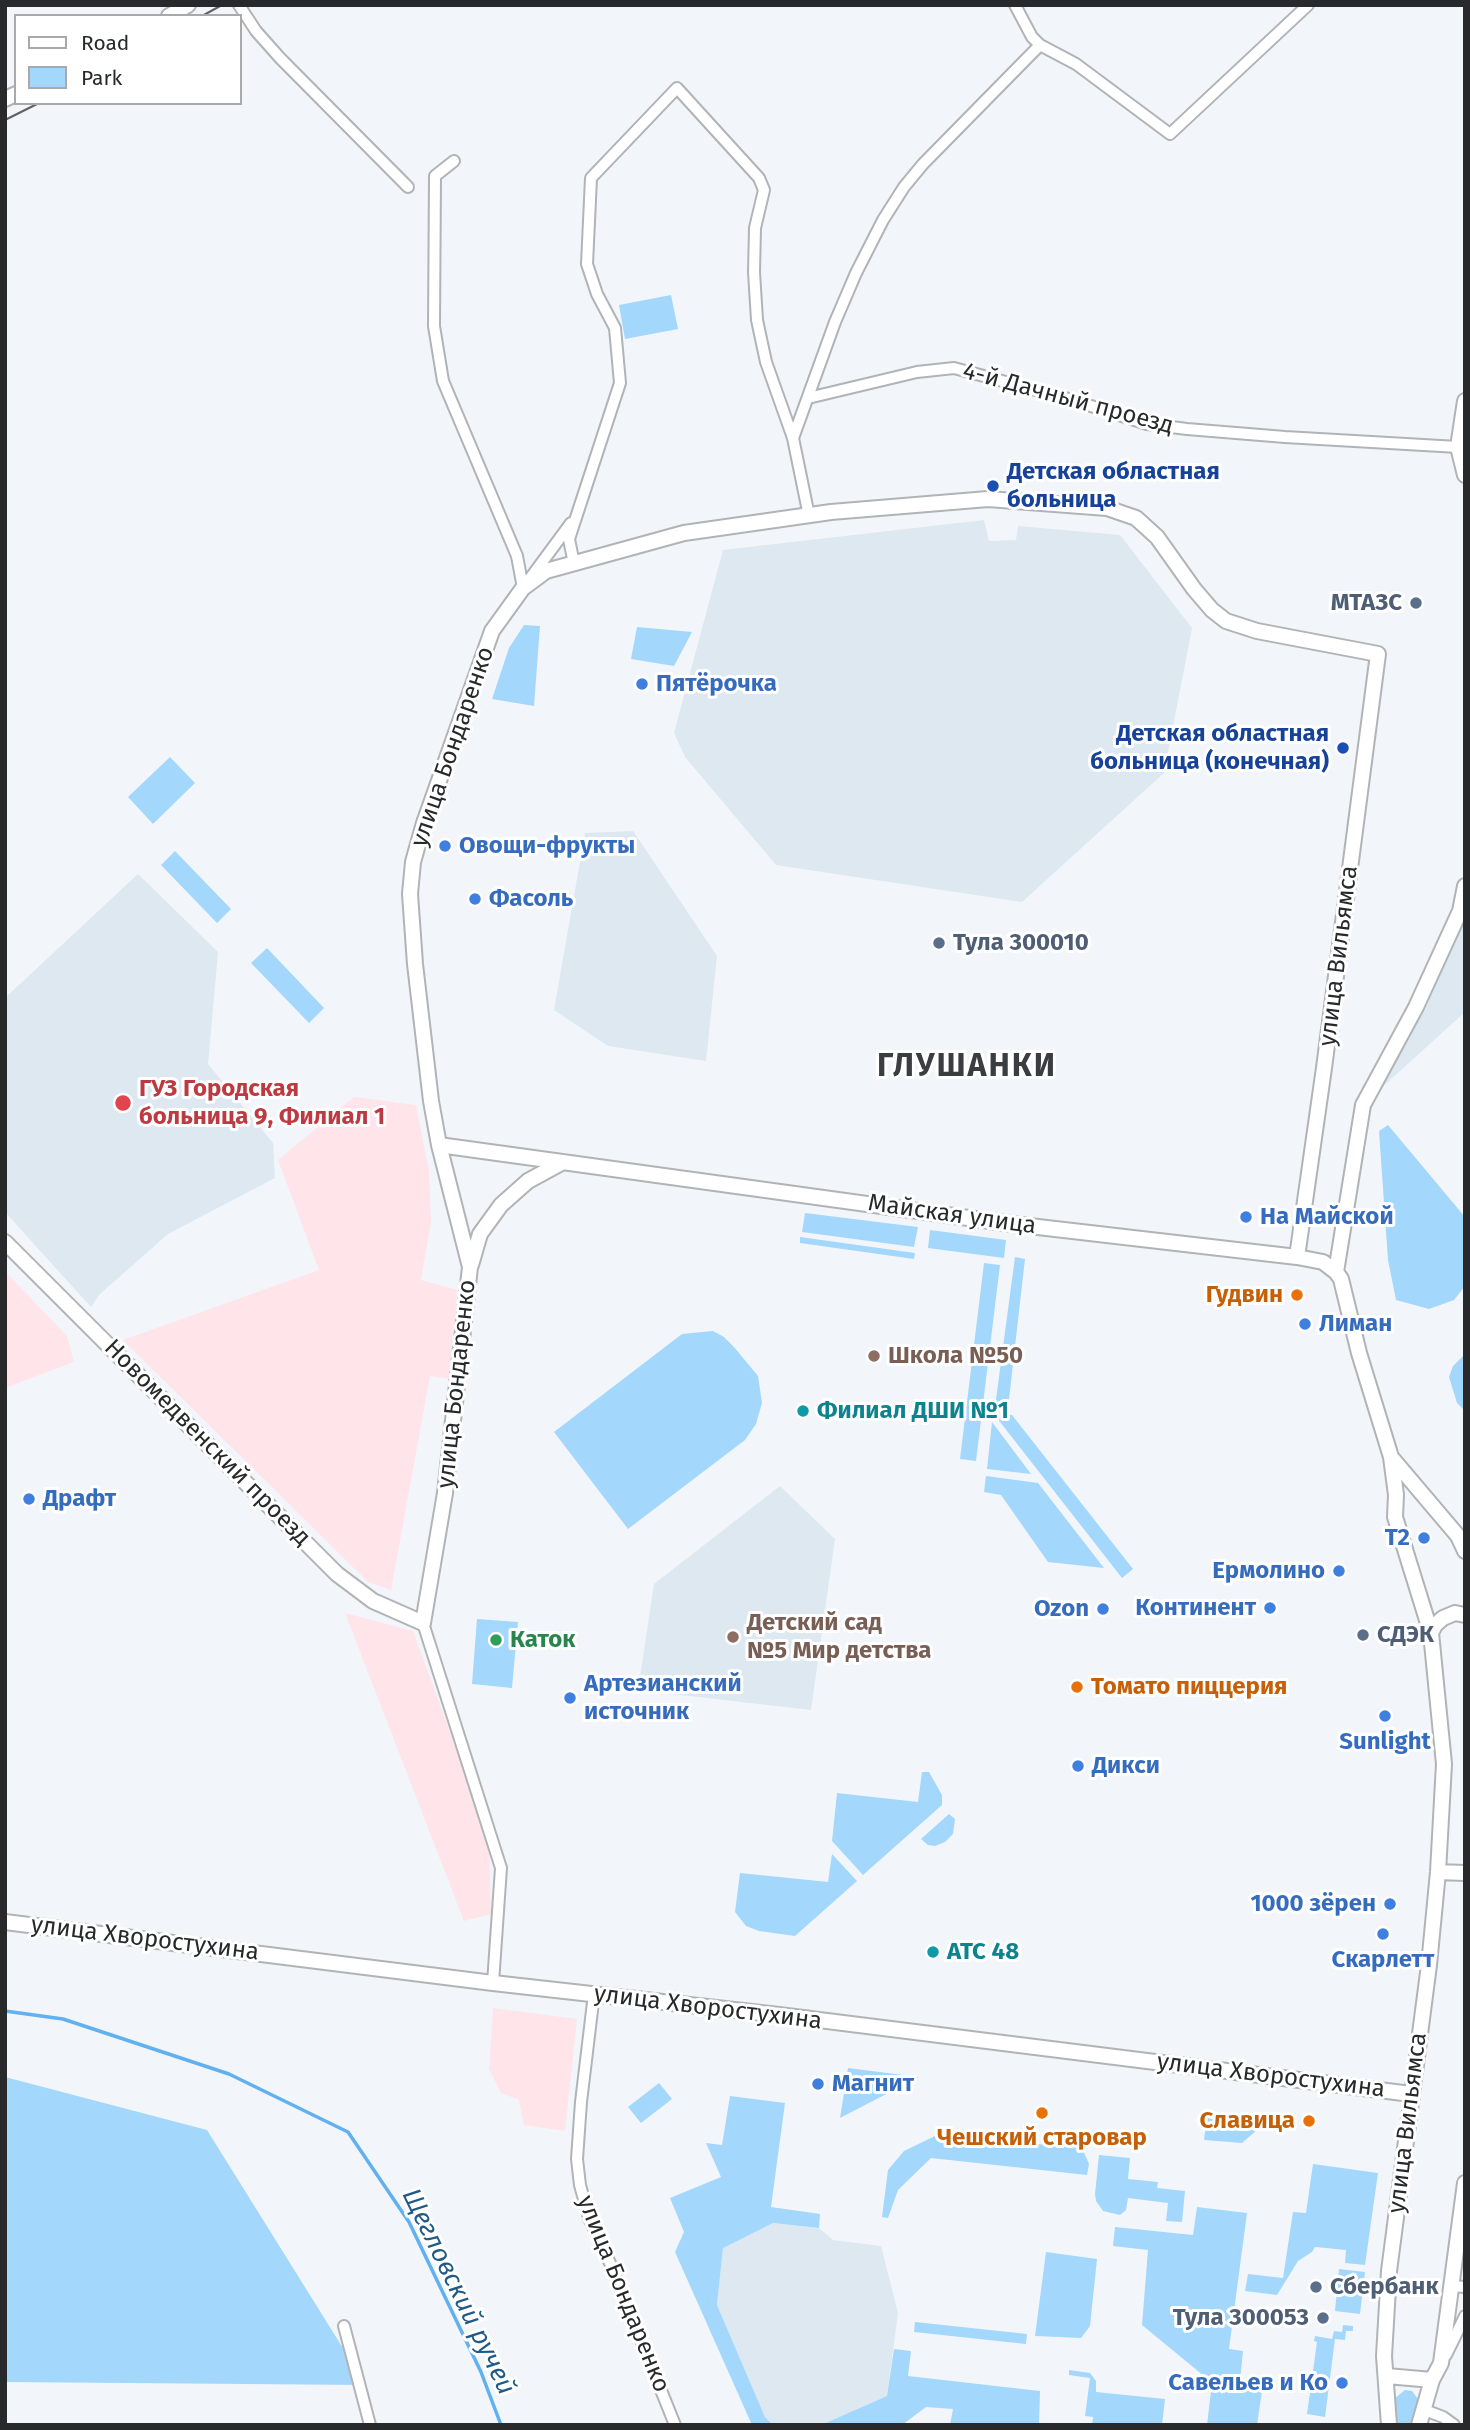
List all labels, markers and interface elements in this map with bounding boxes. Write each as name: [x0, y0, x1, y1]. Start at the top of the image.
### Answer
legend: [14, 14, 242, 105]
text: Road: [81, 30, 129, 56]
text: Park: [81, 65, 122, 91]
street label: 4-й Дачный проезд: [960, 357, 1176, 441]
place label: Детская областная больница: [1007, 458, 1220, 514]
marker: Детская областная больница: [985, 478, 1001, 494]
place label: МТАЗС: [1331, 589, 1402, 617]
marker: МТАЗС: [1408, 595, 1424, 611]
street label: улица Бондаренко: [405, 643, 501, 851]
place label: Пятёрочка: [656, 670, 777, 698]
marker: Пятёрочка: [634, 676, 650, 692]
place label: Детская областная больница (конечная): [1090, 720, 1329, 776]
marker: Детская областная больница (конечная): [1335, 740, 1351, 756]
place label: Овощи-фрукты: [459, 832, 635, 860]
marker: Овощи-фрукты: [437, 838, 453, 854]
street label: улица Вильямса: [1314, 864, 1364, 1048]
place label: Фасоль: [489, 885, 573, 913]
marker: Фасоль: [467, 891, 483, 907]
place label: Тула 300010: [953, 929, 1089, 957]
marker: Тула 300010: [931, 935, 947, 951]
district label: ГЛУШАНКИ: [878, 1048, 1056, 1086]
place label: ГУЗ Городская больница 9, Филиал 1: [139, 1075, 385, 1131]
marker: ГУЗ Городская больница 9, Филиал 1: [113, 1093, 133, 1113]
street label: Майская улица: [866, 1189, 1038, 1241]
place label: На Майской: [1260, 1203, 1394, 1231]
marker: На Майской: [1238, 1209, 1254, 1225]
street label: улица Бондаренко: [432, 1278, 482, 1490]
place label: Гудвин: [1206, 1281, 1283, 1309]
marker: Гудвин: [1289, 1287, 1305, 1303]
place label: Лиман: [1319, 1310, 1392, 1338]
marker: Лиман: [1297, 1316, 1313, 1332]
street label: Новомедвенский проезд: [98, 1334, 316, 1552]
place label: Школа №50: [888, 1342, 1023, 1370]
marker: Школа №50: [866, 1348, 882, 1364]
place label: Филиал ДШИ №1: [817, 1397, 1009, 1425]
marker: Филиал ДШИ №1: [795, 1403, 811, 1419]
place label: Драфт: [43, 1485, 116, 1513]
marker: Драфт: [21, 1491, 37, 1507]
place label: T2: [1385, 1524, 1410, 1552]
marker: T2: [1416, 1530, 1432, 1546]
place label: Ермолино: [1212, 1557, 1325, 1585]
marker: Ермолино: [1331, 1563, 1347, 1579]
place label: Континент: [1135, 1594, 1256, 1622]
place label: Ozon: [1034, 1595, 1089, 1623]
marker: Континент: [1262, 1600, 1278, 1616]
marker: Ozon: [1095, 1601, 1111, 1617]
place label: Детский сад №5 Мир детства: [747, 1609, 932, 1665]
place label: СДЭК: [1377, 1621, 1434, 1649]
place label: Каток: [510, 1626, 575, 1654]
marker: СДЭК: [1355, 1627, 1371, 1643]
marker: Детский сад №5 Мир детства: [725, 1629, 741, 1645]
marker: Каток: [488, 1632, 504, 1648]
place label: Артезианский источник: [584, 1670, 742, 1726]
place label: Томато пиццерия: [1091, 1673, 1287, 1701]
marker: Томато пиццерия: [1069, 1679, 1085, 1695]
marker: Артезианский источник: [562, 1690, 578, 1706]
marker: Sunlight: [1377, 1708, 1393, 1724]
place label: Sunlight: [1339, 1728, 1431, 1756]
place label: Дикси: [1092, 1752, 1160, 1780]
marker: Дикси: [1070, 1758, 1086, 1774]
place label: 1000 зёрен: [1250, 1890, 1376, 1918]
marker: 1000 зёрен: [1382, 1896, 1398, 1912]
street label: улица Хворостухина: [29, 1911, 261, 1967]
marker: Скарлетт: [1375, 1926, 1391, 1942]
place label: АТС 48: [947, 1938, 1019, 1966]
marker: АТС 48: [925, 1944, 941, 1960]
place label: Скарлетт: [1332, 1946, 1434, 1974]
street label: улица Хворостухина: [592, 1980, 824, 2036]
street label: улица Вильямса: [1383, 2031, 1433, 2215]
street label: улица Хворостухина: [1155, 2048, 1387, 2104]
place label: Магнит: [832, 2070, 914, 2098]
marker: Магнит: [810, 2076, 826, 2092]
marker: Чешский старовар: [1034, 2105, 1050, 2121]
place label: Славица: [1199, 2107, 1295, 2135]
marker: Славица: [1301, 2113, 1317, 2129]
place label: Чешский старовар: [937, 2124, 1147, 2152]
water label: Щегловский ручей: [395, 2184, 521, 2400]
street label: улица Бондаренко: [570, 2191, 676, 2397]
place label: Сбербанк: [1330, 2273, 1439, 2301]
marker: Сбербанк: [1308, 2279, 1324, 2295]
place label: Тула 300053: [1173, 2304, 1309, 2332]
marker: Тула 300053: [1315, 2310, 1331, 2326]
place label: Савельев и Ко: [1168, 2369, 1328, 2397]
marker: Савельев и Ко: [1334, 2375, 1350, 2391]

